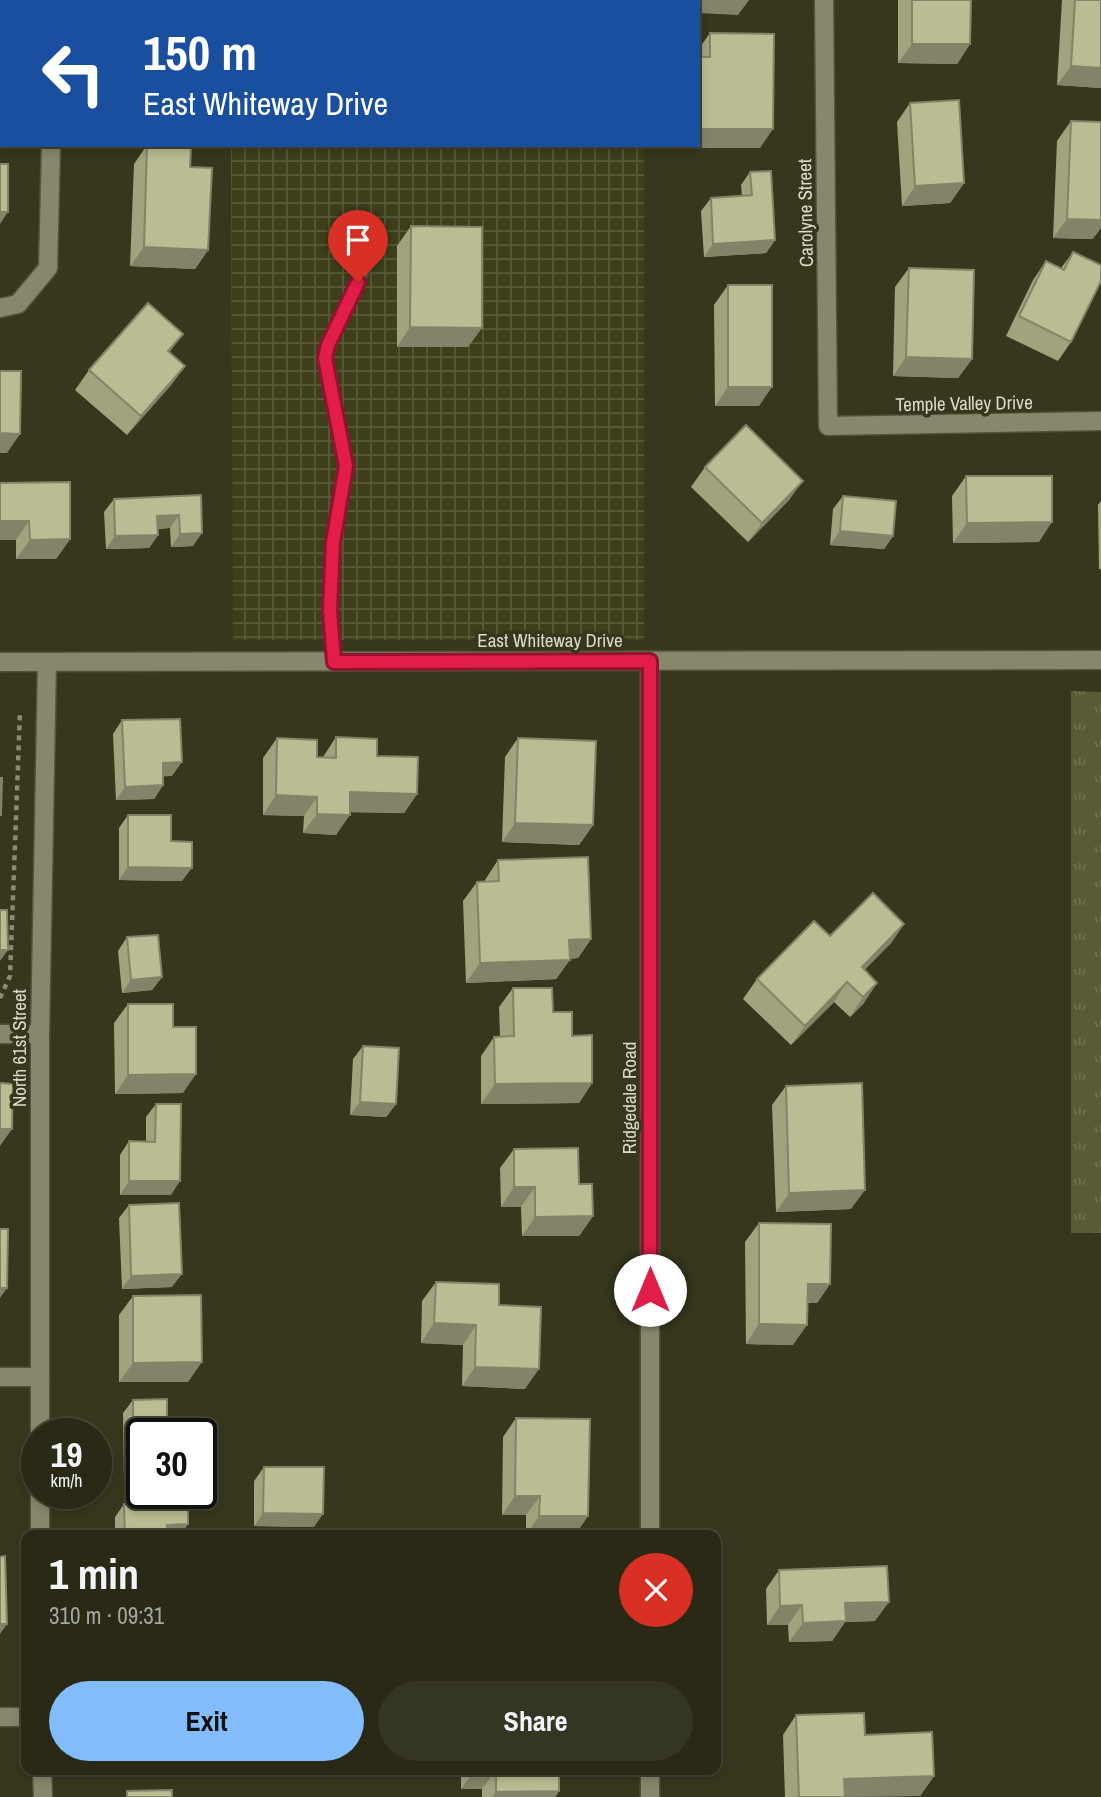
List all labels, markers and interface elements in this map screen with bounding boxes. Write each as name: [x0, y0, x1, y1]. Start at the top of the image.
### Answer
text: 150 m: [143, 19, 257, 85]
icon: left: [28, 28, 119, 119]
text: East Whiteway Drive: [143, 82, 388, 125]
street label: Carolyne Street: [791, 158, 819, 267]
pin: [328, 210, 388, 282]
icon: arrive: [339, 221, 377, 259]
street label: Temple Valley Drive: [895, 389, 1033, 417]
street label: East Whiteway Drive: [477, 627, 623, 653]
street label: North 61st Street: [6, 988, 32, 1107]
street label: Ridgedale Road: [616, 1042, 642, 1154]
position arrow: [613, 1253, 687, 1327]
speed limit sign: 30: [126, 1418, 217, 1509]
text: 19: [51, 1431, 82, 1478]
text: km/h: [51, 1468, 83, 1493]
text: 1 min: [49, 1546, 139, 1602]
button: close: [619, 1553, 693, 1627]
text: 310 m · 09:31: [49, 1600, 164, 1631]
button: Exit: [49, 1681, 364, 1761]
button: Share: [378, 1681, 693, 1761]

